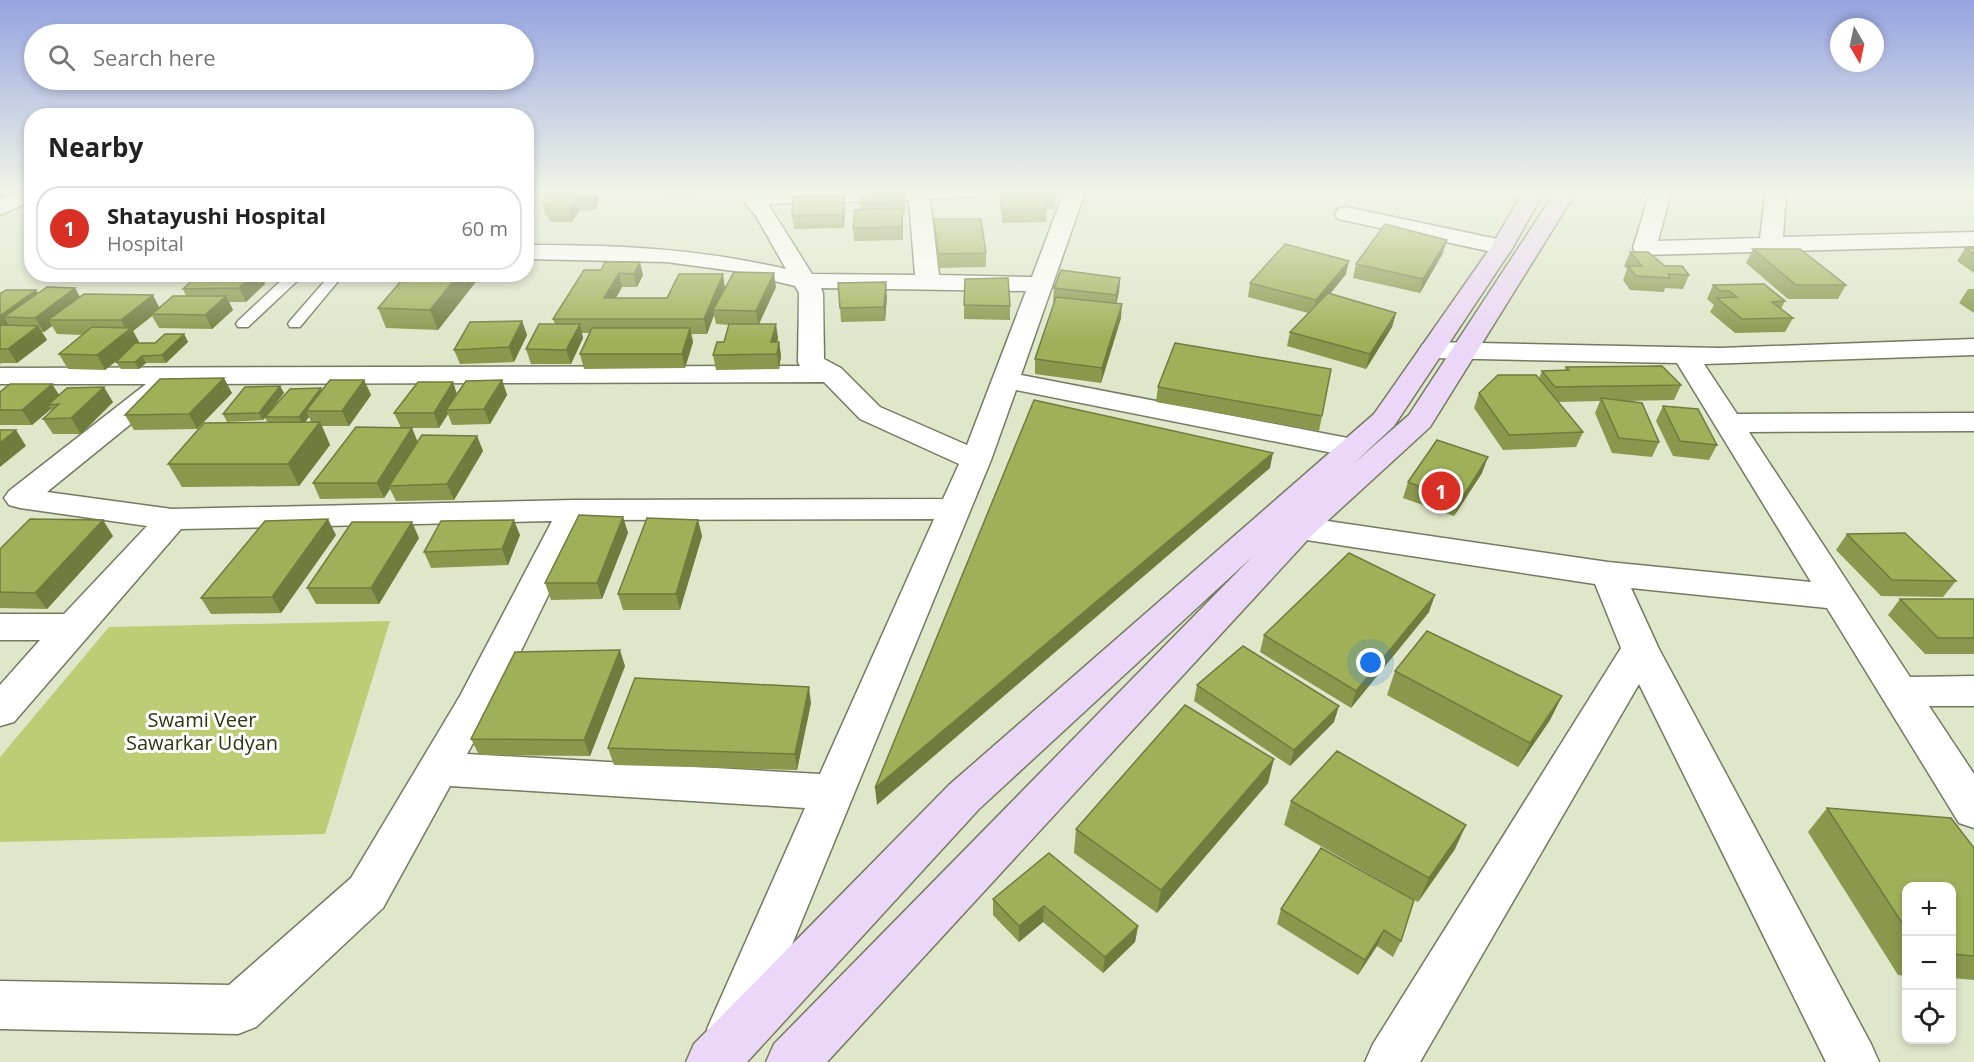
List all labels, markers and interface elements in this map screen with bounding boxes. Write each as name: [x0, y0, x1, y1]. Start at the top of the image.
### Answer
north arrow: [1830, 18, 1884, 72]
search box: [24, 24, 534, 90]
icon: search: [45, 41, 78, 74]
text: Search here: [93, 42, 216, 72]
text: Nearby: [48, 129, 143, 165]
text: Shatayushi Hospital: [107, 200, 326, 230]
text: 1: [64, 215, 75, 242]
text: 60 m: [461, 215, 508, 242]
text: Hospital: [107, 230, 184, 257]
pin: 1: [1422, 468, 1460, 514]
your location: [1356, 648, 1385, 677]
park label: Swami Veer Sawarkar Udyan: [126, 706, 278, 756]
map controls: [1902, 882, 1956, 1044]
button: +: [1902, 882, 1956, 936]
button: −: [1902, 936, 1956, 990]
button: locate: [1902, 990, 1956, 1044]

